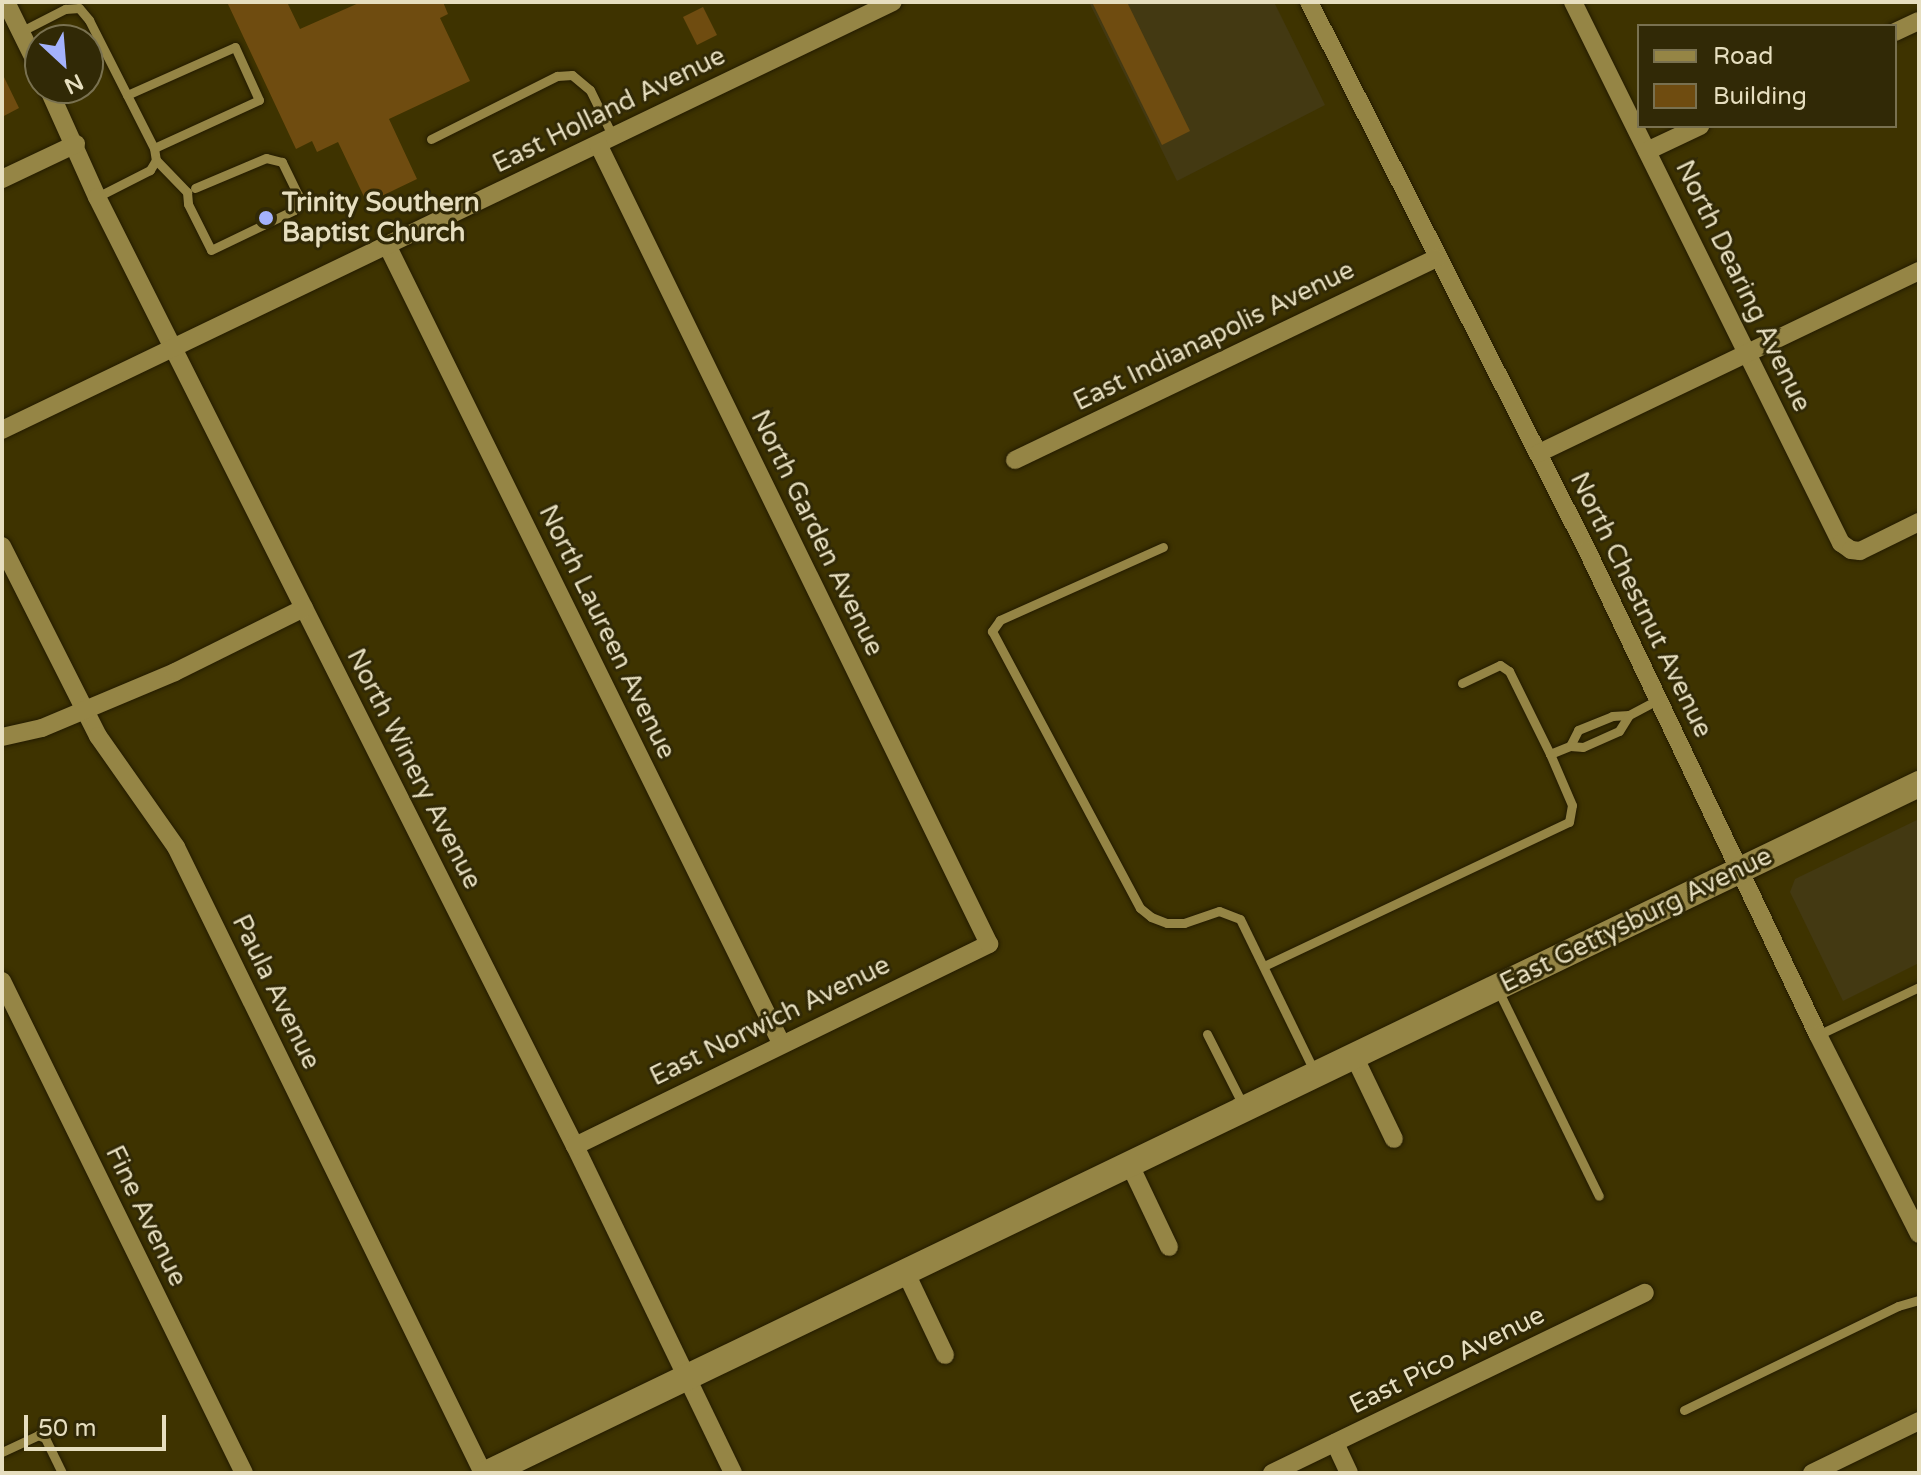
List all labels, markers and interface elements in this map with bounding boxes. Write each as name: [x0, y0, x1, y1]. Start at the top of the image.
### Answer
north arrow: [24, 24, 104, 104]
legend: [1637, 24, 1897, 128]
street label: East Holland Avenue: [488, 40, 730, 180]
text: Road: [1713, 42, 1773, 71]
text: N: [60, 68, 87, 99]
text: Building: [1713, 82, 1807, 111]
street label: North Dearing Avenue: [1669, 155, 1817, 417]
place label: Trinity Southern Baptist Church: [282, 187, 479, 248]
marker: Trinity Southern Baptist Church: [257, 209, 275, 227]
street label: East Indianapolis Avenue: [1069, 254, 1359, 418]
street label: North Garden Avenue: [744, 405, 890, 661]
street label: North Chestnut Avenue: [1563, 467, 1719, 743]
street label: North Laureen Avenue: [532, 500, 682, 764]
street label: North Winery Avenue: [340, 644, 488, 894]
street label: East Gettysburg Avenue: [1495, 841, 1777, 999]
street label: Paula Avenue: [225, 910, 327, 1074]
street label: East Norwich Avenue: [645, 949, 895, 1093]
street label: Fine Avenue: [99, 1141, 193, 1291]
street label: East Pico Avenue: [1344, 1299, 1550, 1421]
scale bar: [28, 1399, 170, 1449]
text: 50 m: [38, 1414, 96, 1443]

